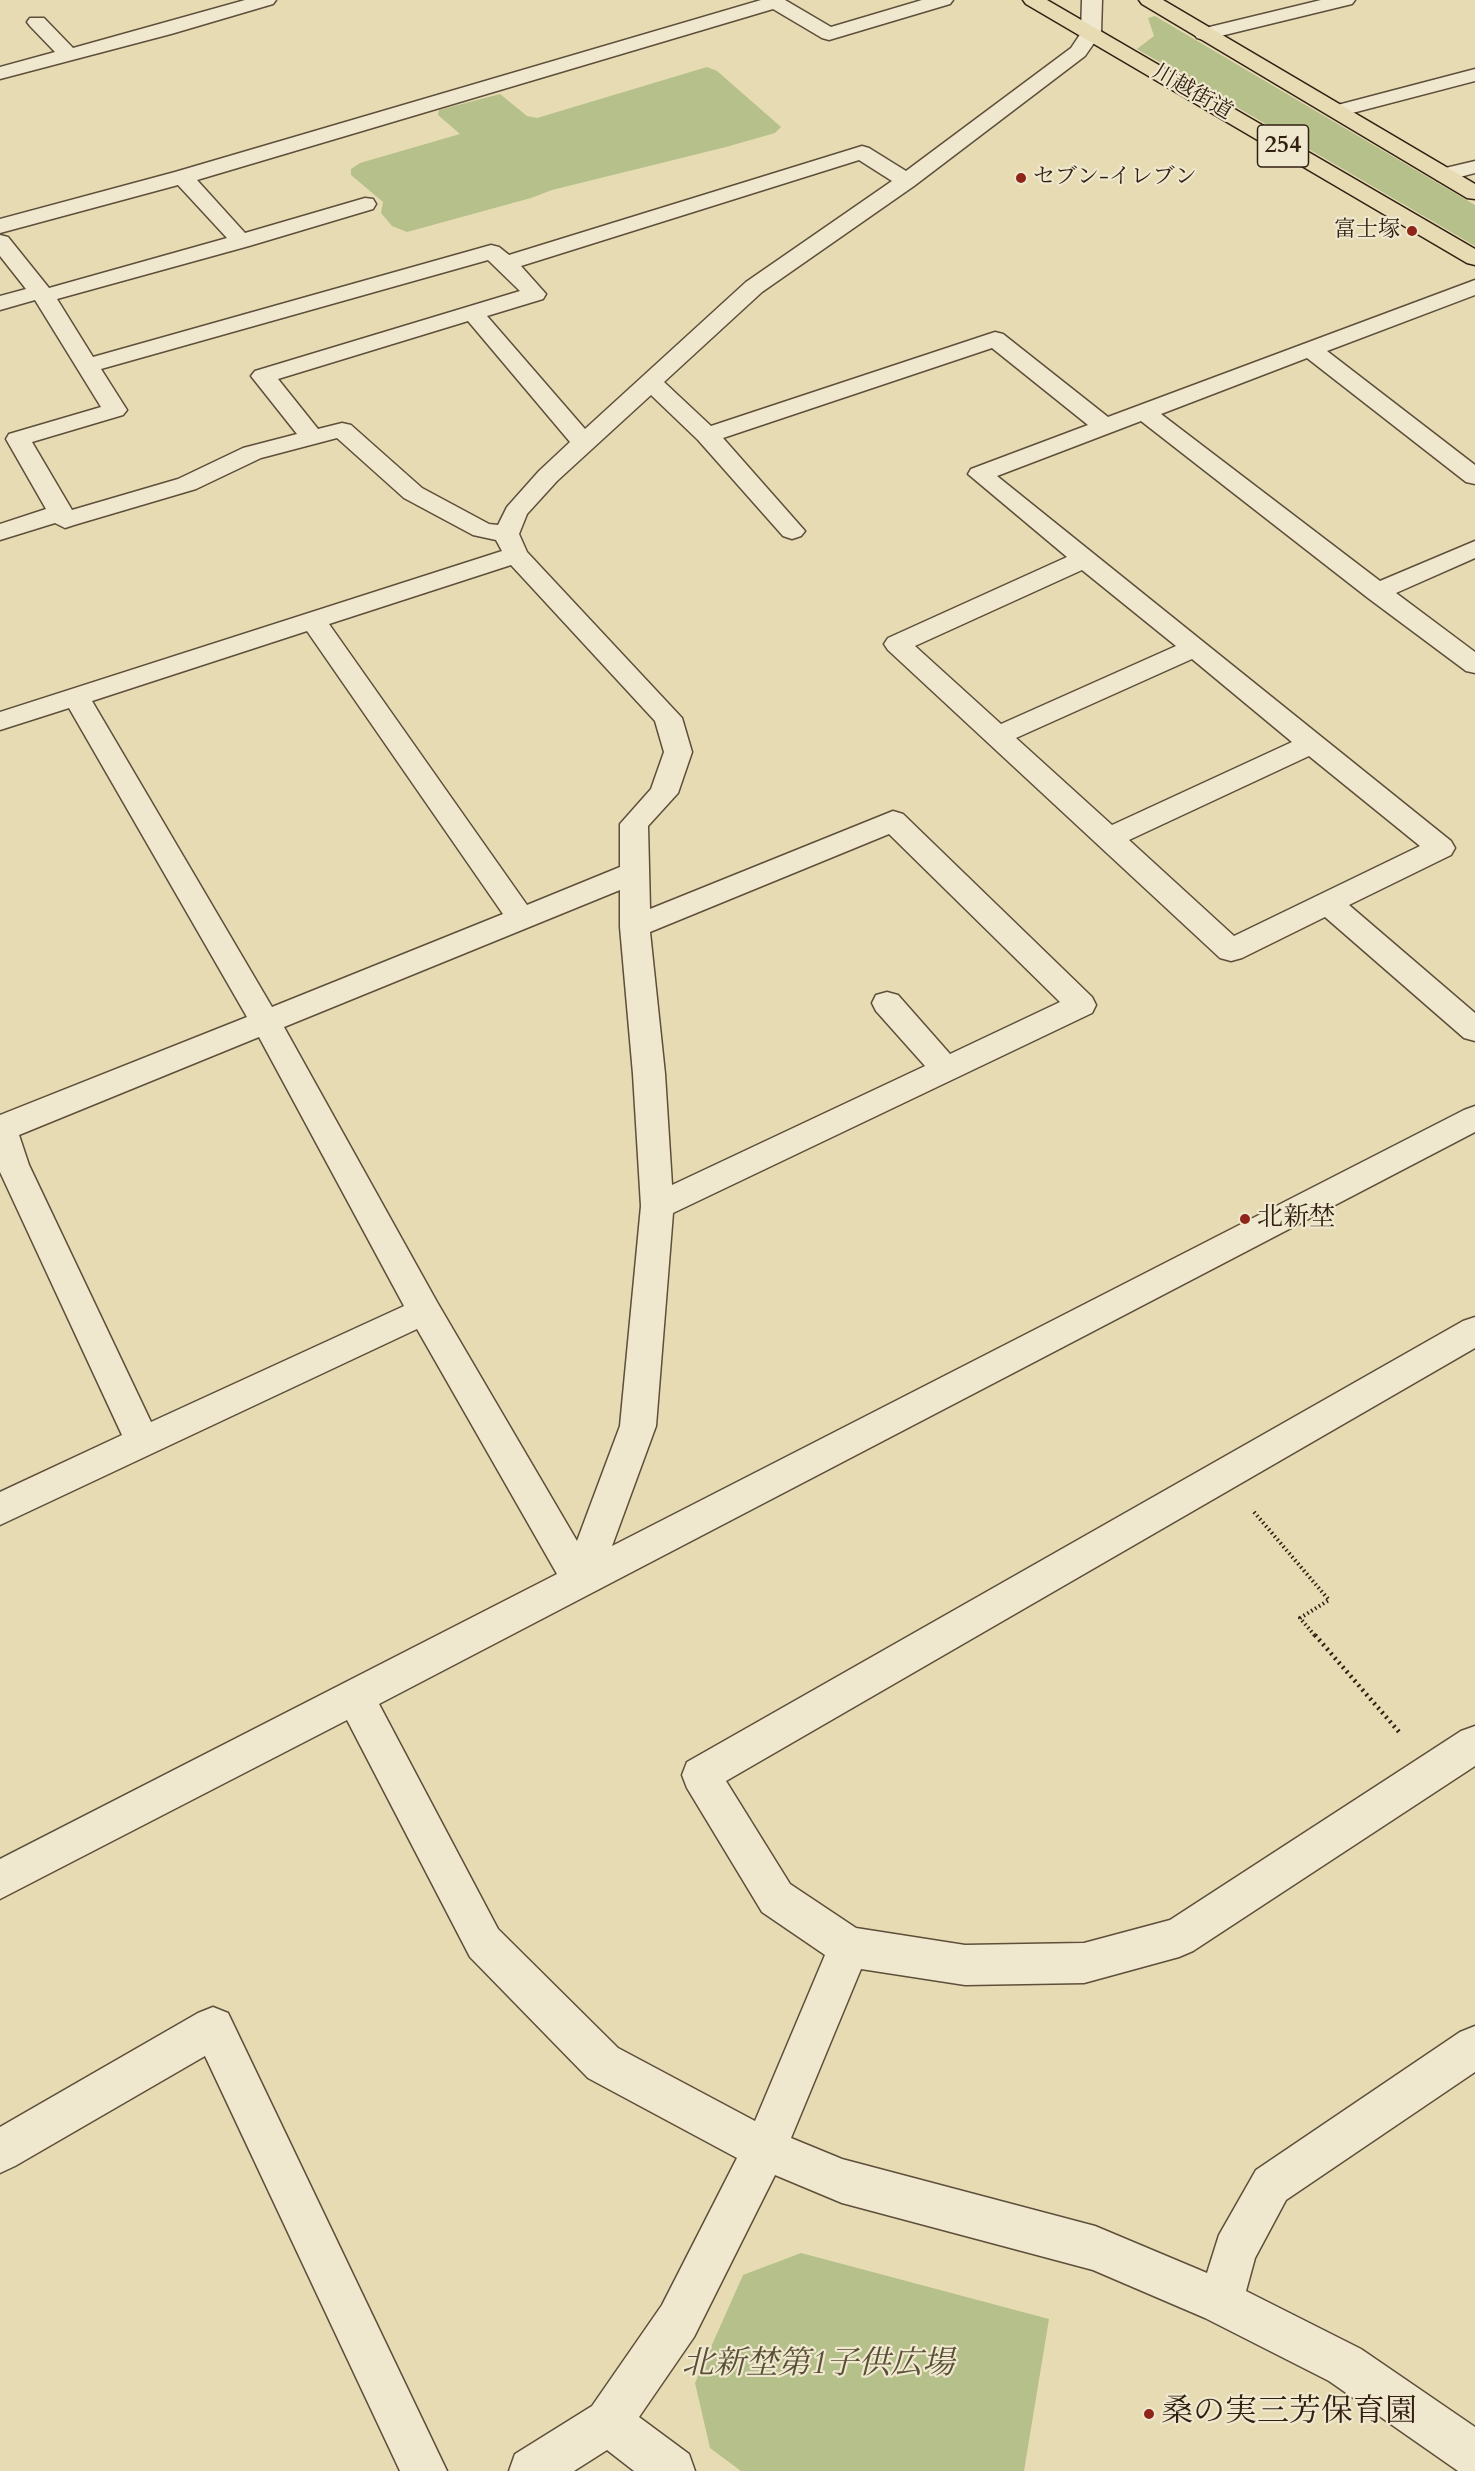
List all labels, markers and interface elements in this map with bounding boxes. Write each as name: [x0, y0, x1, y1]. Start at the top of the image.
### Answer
street label: 川越街道: [1147, 60, 1237, 126]
road number: 254: [1258, 125, 1308, 167]
place label: セブン-イレブン: [1033, 165, 1197, 191]
marker: セブン-イレブン: [1014, 171, 1028, 185]
place label: 富士塚: [1334, 218, 1400, 244]
marker: 富士塚: [1405, 224, 1419, 238]
place label: 北新埜: [1257, 1203, 1335, 1235]
marker: 北新埜: [1238, 1212, 1252, 1226]
park label: 北新埜第1子供広場: [682, 2347, 954, 2385]
place label: 桑の実三芳保育園: [1161, 2395, 1417, 2433]
marker: 桑の実三芳保育園: [1142, 2407, 1156, 2421]

